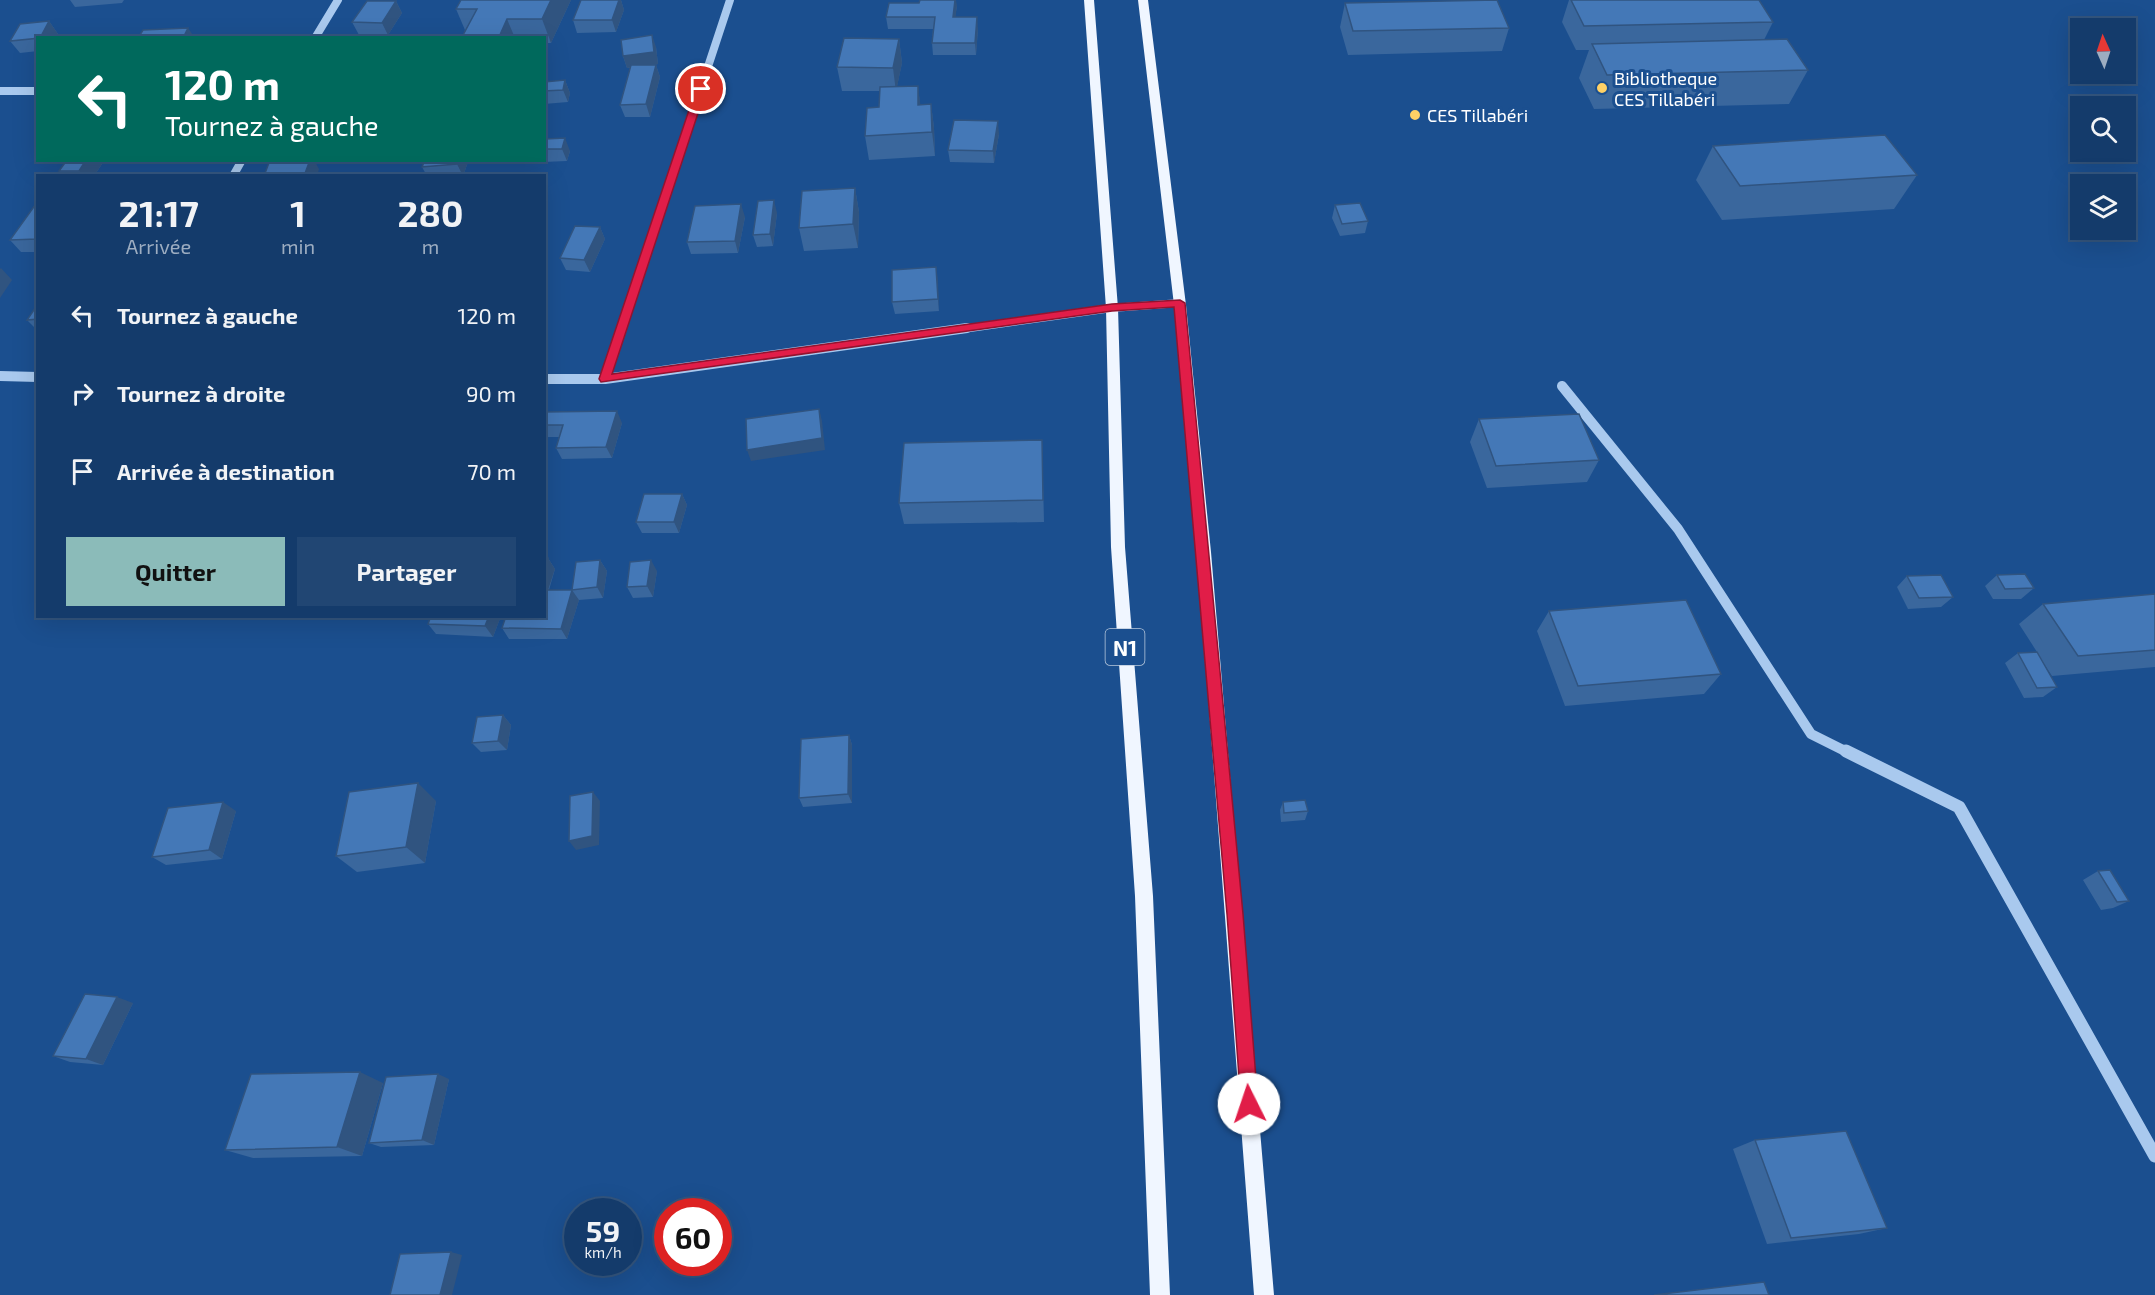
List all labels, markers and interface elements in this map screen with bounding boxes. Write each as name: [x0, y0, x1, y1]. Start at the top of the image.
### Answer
north arrow: [2070, 18, 2136, 84]
map controls: [2070, 18, 2136, 240]
text: 120 m: [165, 58, 280, 108]
icon: left: [66, 60, 144, 138]
pin: [675, 63, 726, 114]
place label: Bibliotheque CES Tillabéri: [1614, 67, 1717, 110]
icon: arrive: [684, 72, 717, 105]
marker: Bibliotheque CES Tillabéri: [1595, 81, 1609, 95]
button: search: [2070, 96, 2136, 162]
place label: CES Tillabéri: [1427, 104, 1528, 126]
marker: CES Tillabéri: [1408, 108, 1422, 122]
text: Tournez à gauche: [165, 109, 379, 141]
button: layers: [2070, 174, 2136, 240]
text: 21:17: [118, 191, 199, 234]
text: 1: [290, 191, 306, 234]
text: 280: [398, 191, 464, 234]
text: Arrivée: [126, 234, 191, 258]
text: min: [281, 234, 315, 258]
text: m: [422, 234, 439, 258]
icon: left: [66, 299, 99, 332]
text: Tournez à gauche: [117, 302, 298, 328]
text: 120 m: [457, 302, 516, 328]
icon: right: [66, 377, 99, 410]
text: Tournez à droite: [117, 380, 286, 406]
text: 90 m: [466, 380, 516, 406]
icon: arrive: [66, 455, 99, 488]
text: Arrivée à destination: [117, 458, 335, 484]
text: 70 m: [467, 458, 516, 484]
button: Quitter: [66, 537, 285, 606]
button: Partager: [297, 537, 516, 606]
road number: N1: [1106, 629, 1144, 665]
position arrow: [1217, 1072, 1281, 1136]
speed limit sign: 60: [654, 1198, 732, 1276]
text: 59: [586, 1212, 620, 1248]
text: km/h: [584, 1243, 622, 1261]

